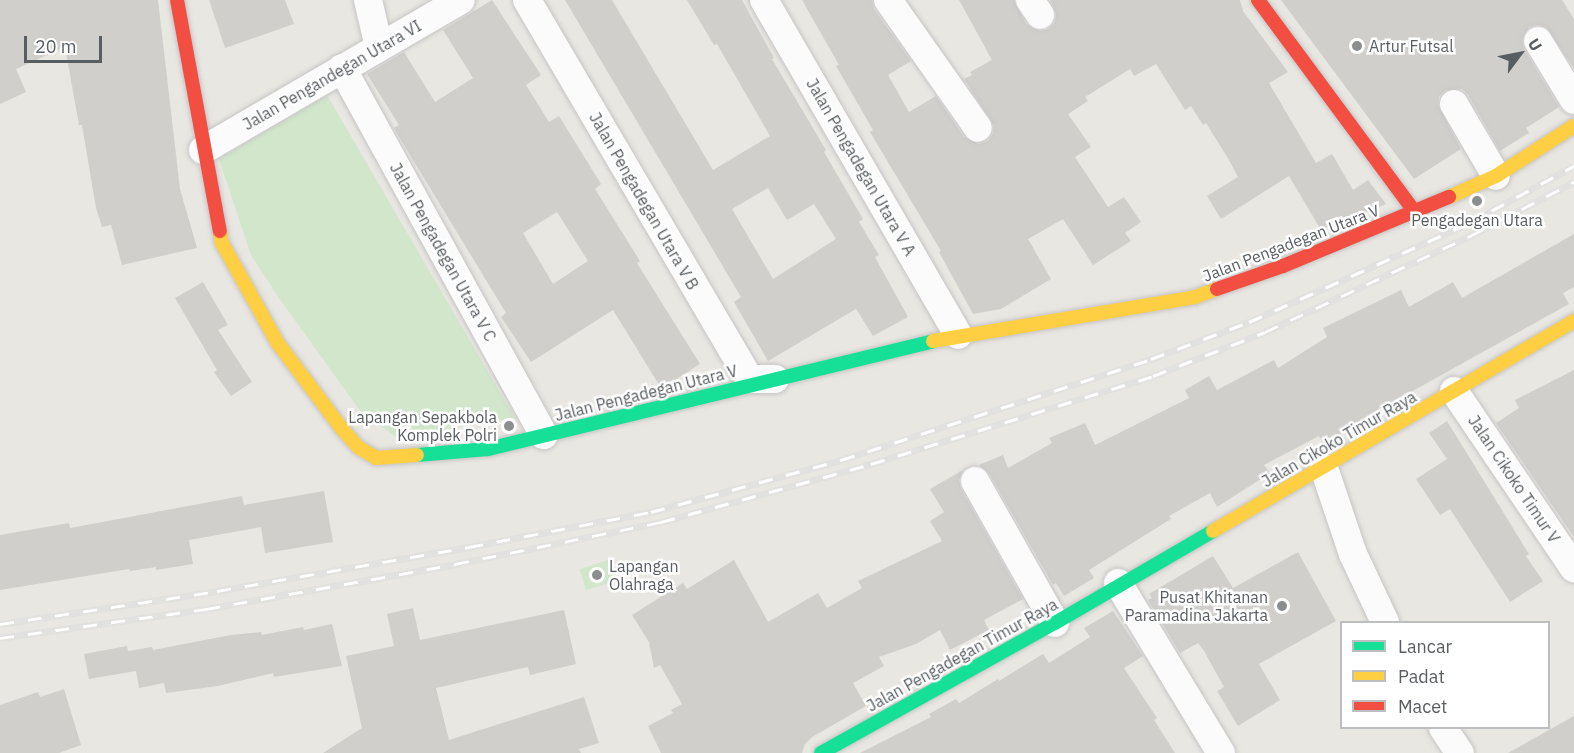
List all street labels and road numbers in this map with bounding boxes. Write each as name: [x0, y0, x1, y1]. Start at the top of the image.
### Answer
street label: Jalan Pengandegan Utara VI: [239, 16, 425, 134]
street label: Jalan Pengadegan Utara V A: [802, 75, 920, 259]
street label: Jalan Pengadegan Utara V B: [585, 109, 703, 293]
street label: Jalan Pengadegan Utara V C: [386, 159, 500, 345]
street label: Jalan Pengadegan Utara V: [1200, 200, 1382, 286]
street label: Jalan Pengadegan Utara V: [553, 361, 739, 425]
street label: Jalan Cikoko Timur Raya: [1258, 387, 1420, 491]
street label: Jalan Cikoko Timur V: [1464, 411, 1564, 547]
street label: Jalan Pengadegan Timur Raya: [863, 594, 1061, 716]

